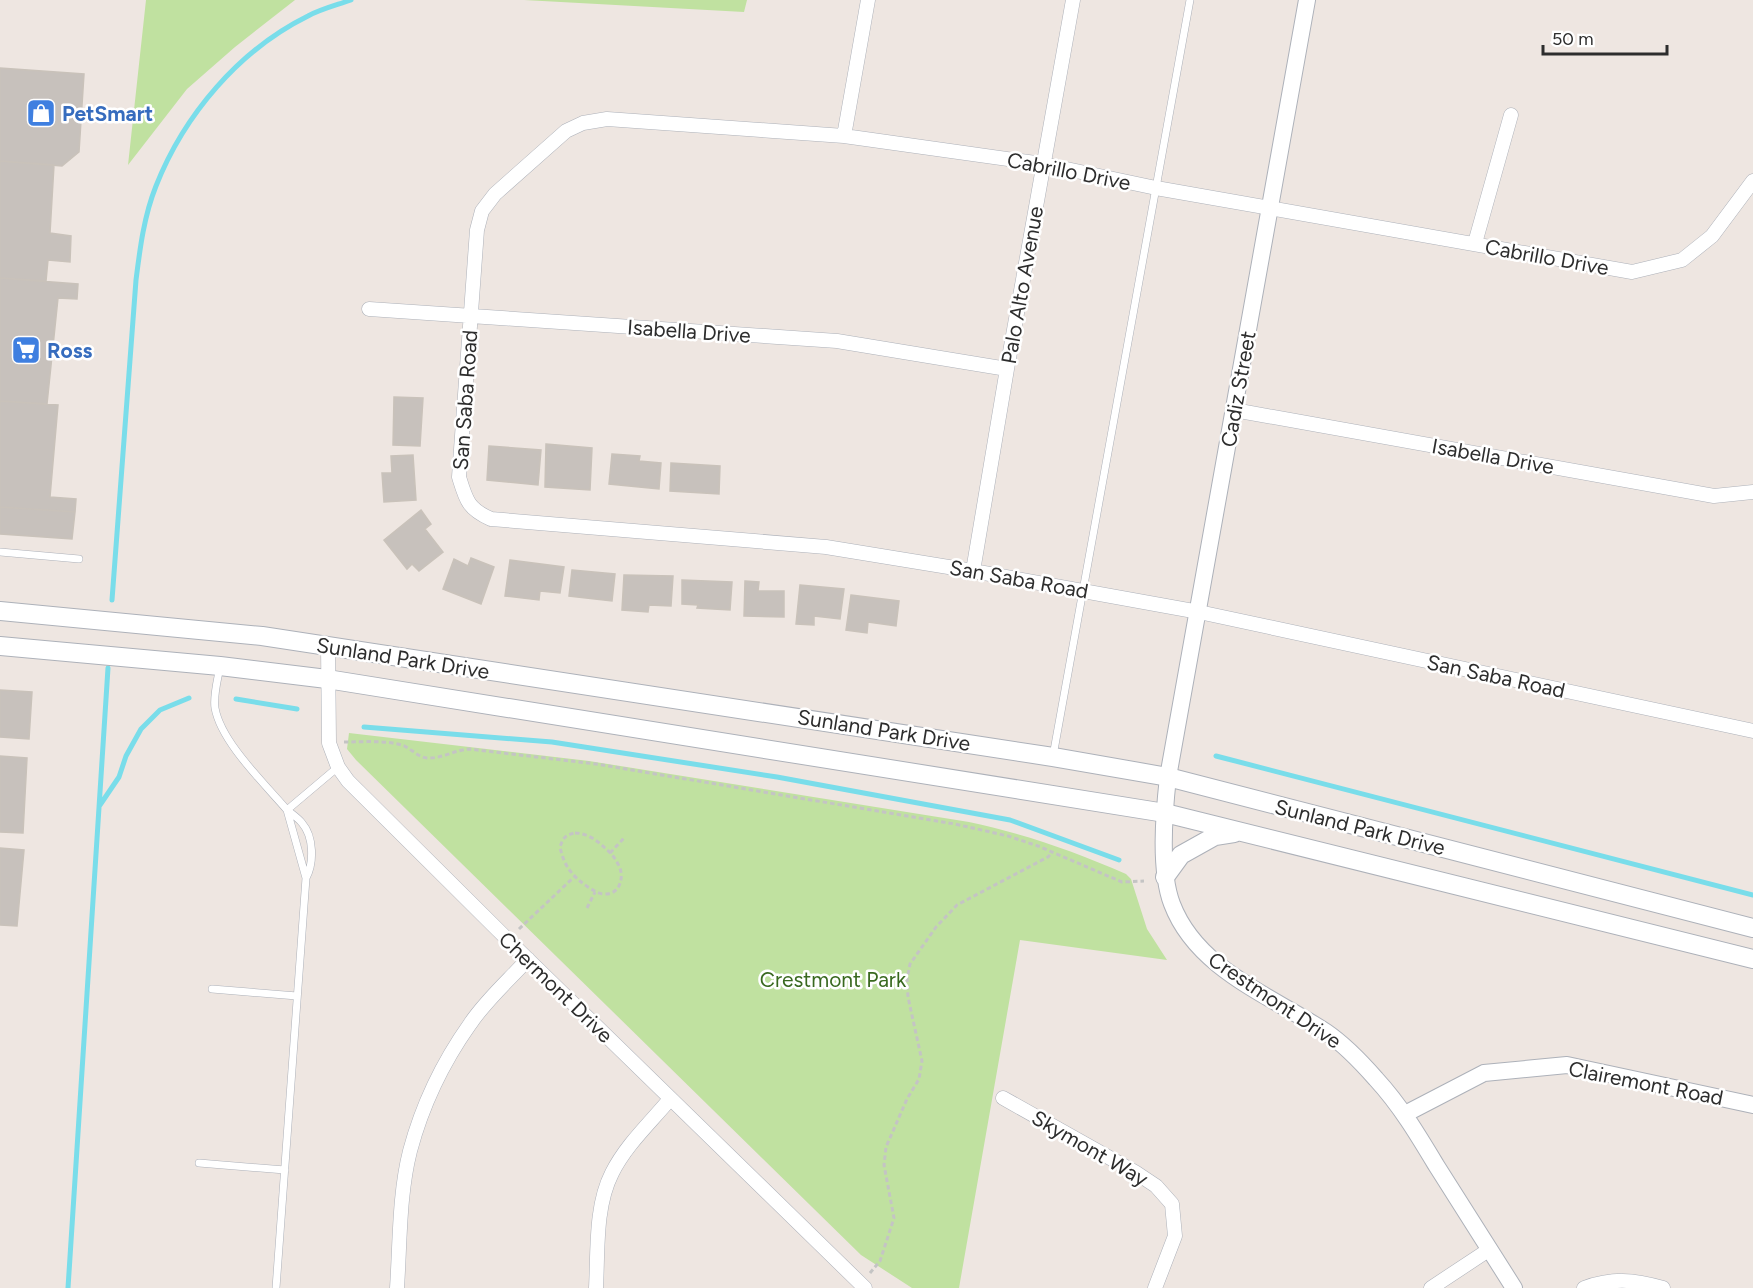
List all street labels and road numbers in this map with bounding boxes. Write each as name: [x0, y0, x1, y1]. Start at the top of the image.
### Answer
street label: Cabrillo Drive: [1005, 147, 1133, 195]
street label: Palo Alto Avenue: [996, 204, 1048, 366]
street label: Cabrillo Drive: [1483, 234, 1611, 280]
street label: Isabella Drive: [626, 314, 752, 348]
street label: San Saba Road: [448, 329, 482, 471]
street label: Cadiz Street: [1216, 329, 1261, 449]
street label: Isabella Drive: [1430, 433, 1556, 479]
street label: San Saba Road: [948, 554, 1090, 604]
street label: Sunland Park Drive: [315, 632, 491, 684]
street label: San Saba Road: [1425, 649, 1567, 703]
street label: Sunland Park Drive: [796, 704, 972, 756]
street label: Sunland Park Drive: [1272, 794, 1448, 860]
street label: Chermont Drive: [494, 926, 618, 1048]
street label: Crestmont Drive: [1204, 946, 1346, 1054]
street label: Clairemont Road: [1566, 1056, 1726, 1110]
street label: Skymont Way: [1027, 1105, 1153, 1191]

